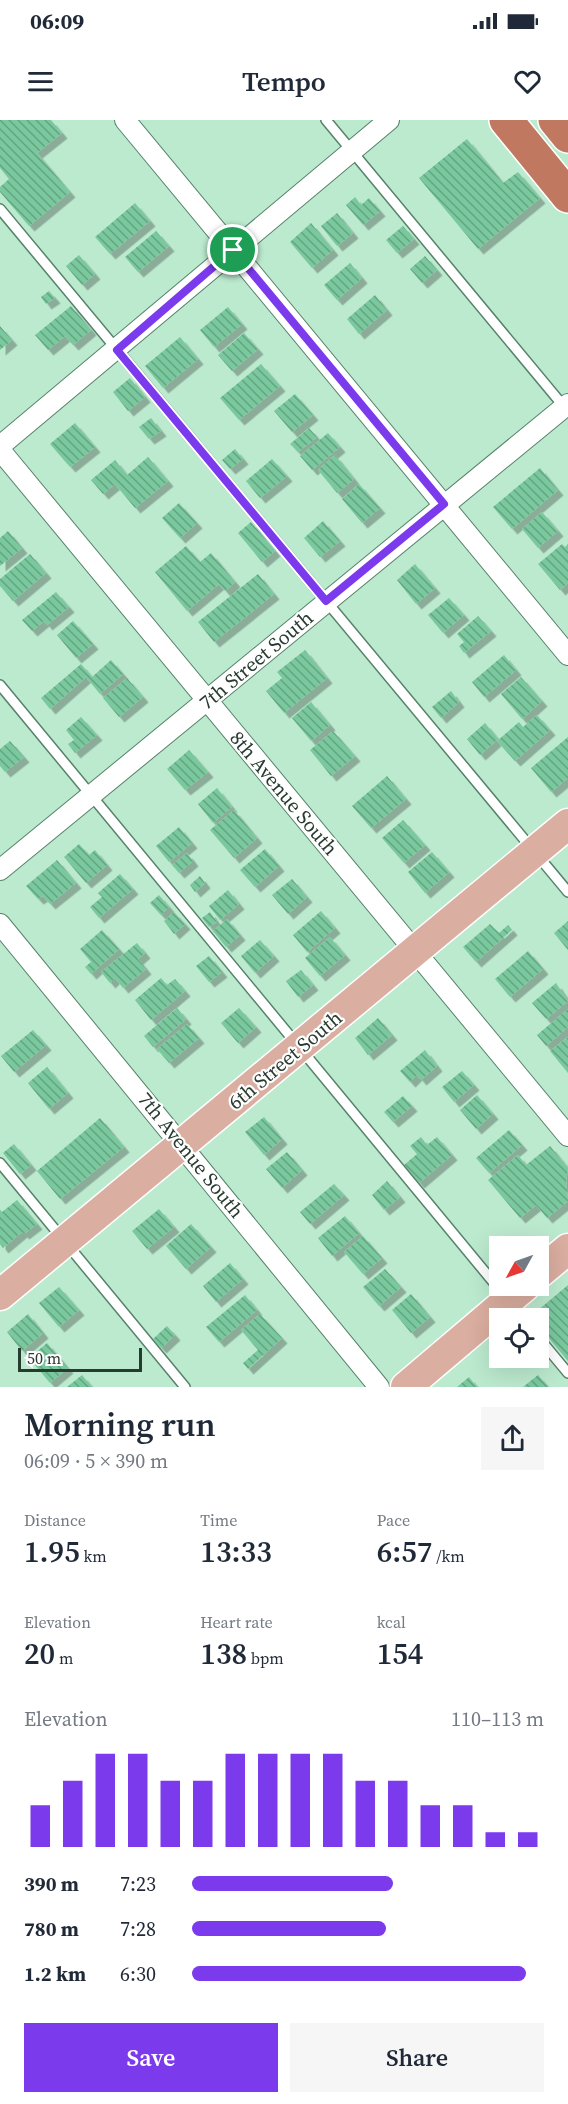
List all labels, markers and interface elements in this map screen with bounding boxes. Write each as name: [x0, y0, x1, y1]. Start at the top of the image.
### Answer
text: 06:09: [30, 6, 84, 36]
text: Tempo: [242, 63, 326, 100]
icon: menu: [24, 65, 57, 98]
icon: heart: [511, 65, 544, 98]
pin: [207, 224, 258, 275]
icon: arrive: [216, 233, 249, 266]
street label: 7th Street South: [193, 604, 319, 716]
street label: 8th Avenue South: [224, 725, 344, 861]
street label: 6th Street South: [222, 1004, 348, 1116]
street label: 7th Avenue South: [131, 1086, 251, 1224]
north arrow: [489, 1236, 549, 1296]
map controls: [489, 1236, 549, 1368]
button: locate: [489, 1308, 549, 1368]
scale bar: [18, 1345, 142, 1372]
text: 50 m: [27, 1347, 61, 1369]
text: Morning run: [24, 1402, 216, 1447]
button: share: [481, 1407, 544, 1470]
text: 06:09 · 5 × 390 m: [24, 1447, 168, 1475]
text: Distance: [24, 1509, 86, 1531]
text: Time: [200, 1509, 237, 1531]
text: Pace: [377, 1509, 410, 1531]
text: 1.95: [24, 1531, 80, 1572]
text: 13:33: [200, 1531, 272, 1572]
text: 6:57: [377, 1531, 432, 1572]
text: km: [80, 1545, 107, 1567]
text: /km: [432, 1545, 465, 1567]
text: Elevation: [24, 1611, 91, 1633]
text: Heart rate: [200, 1611, 273, 1633]
text: kcal: [377, 1611, 406, 1633]
text: 20: [24, 1633, 55, 1674]
text: 138: [200, 1633, 247, 1674]
text: 154: [377, 1633, 423, 1674]
text: m: [55, 1647, 73, 1669]
text: bpm: [247, 1647, 284, 1669]
text: Elevation: [24, 1705, 108, 1733]
text: 110–113 m: [451, 1705, 544, 1733]
text: 390 m: [24, 1870, 79, 1898]
text: 7:23: [120, 1870, 156, 1898]
text: 780 m: [24, 1915, 79, 1943]
text: 7:28: [120, 1915, 156, 1943]
text: 1.2 km: [24, 1960, 86, 1988]
text: 6:30: [120, 1960, 156, 1988]
button: Save: [24, 2023, 278, 2092]
button: Share: [290, 2023, 544, 2092]

